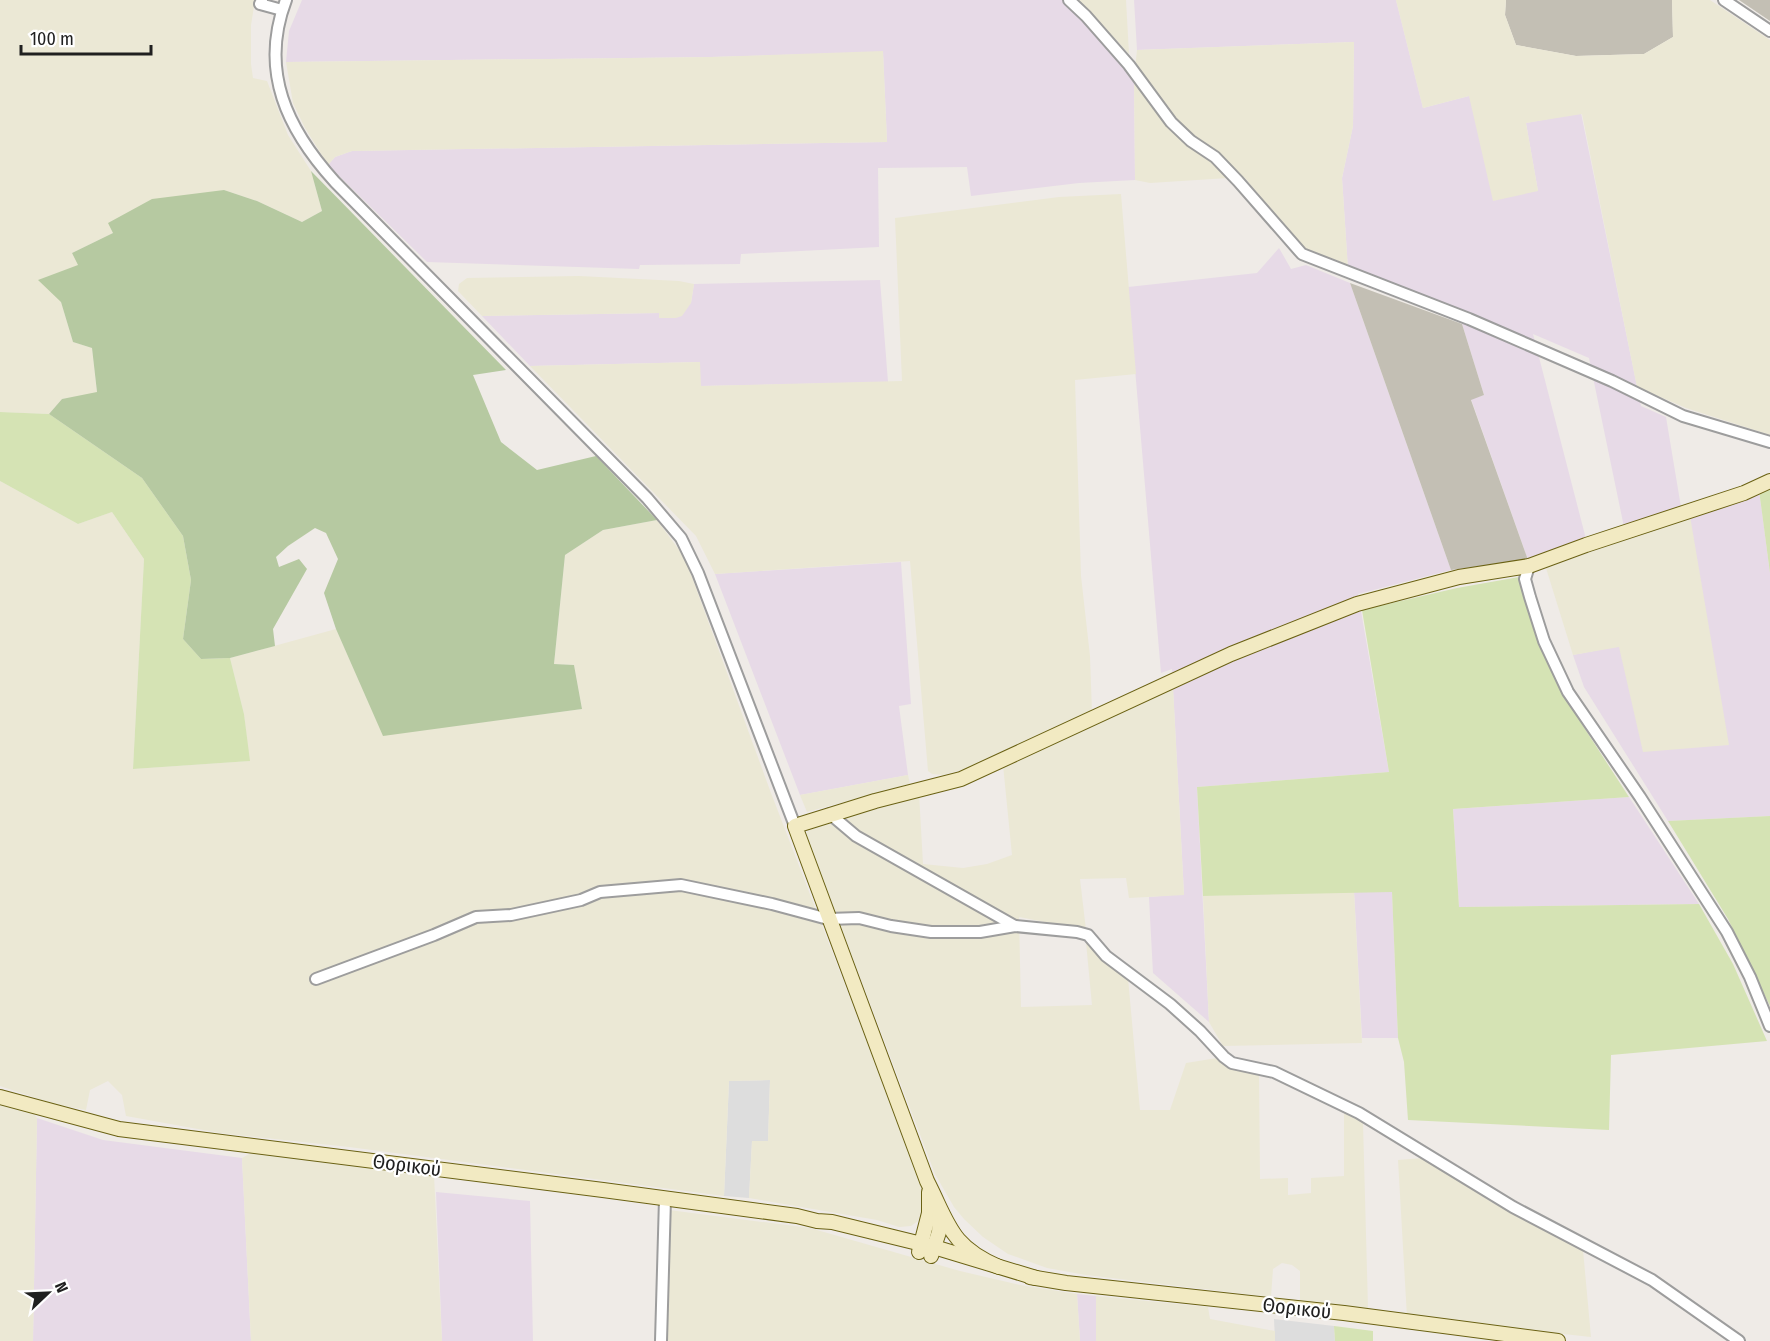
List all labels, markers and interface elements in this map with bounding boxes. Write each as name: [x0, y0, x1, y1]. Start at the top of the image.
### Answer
scale bar: [21, 18, 152, 56]
text: 100 m: [30, 28, 74, 50]
street label: Θορικού: [371, 1149, 443, 1181]
north arrow: [18, 1263, 78, 1323]
text: N: [51, 1279, 72, 1295]
street label: Θορικού: [1262, 1292, 1332, 1324]

